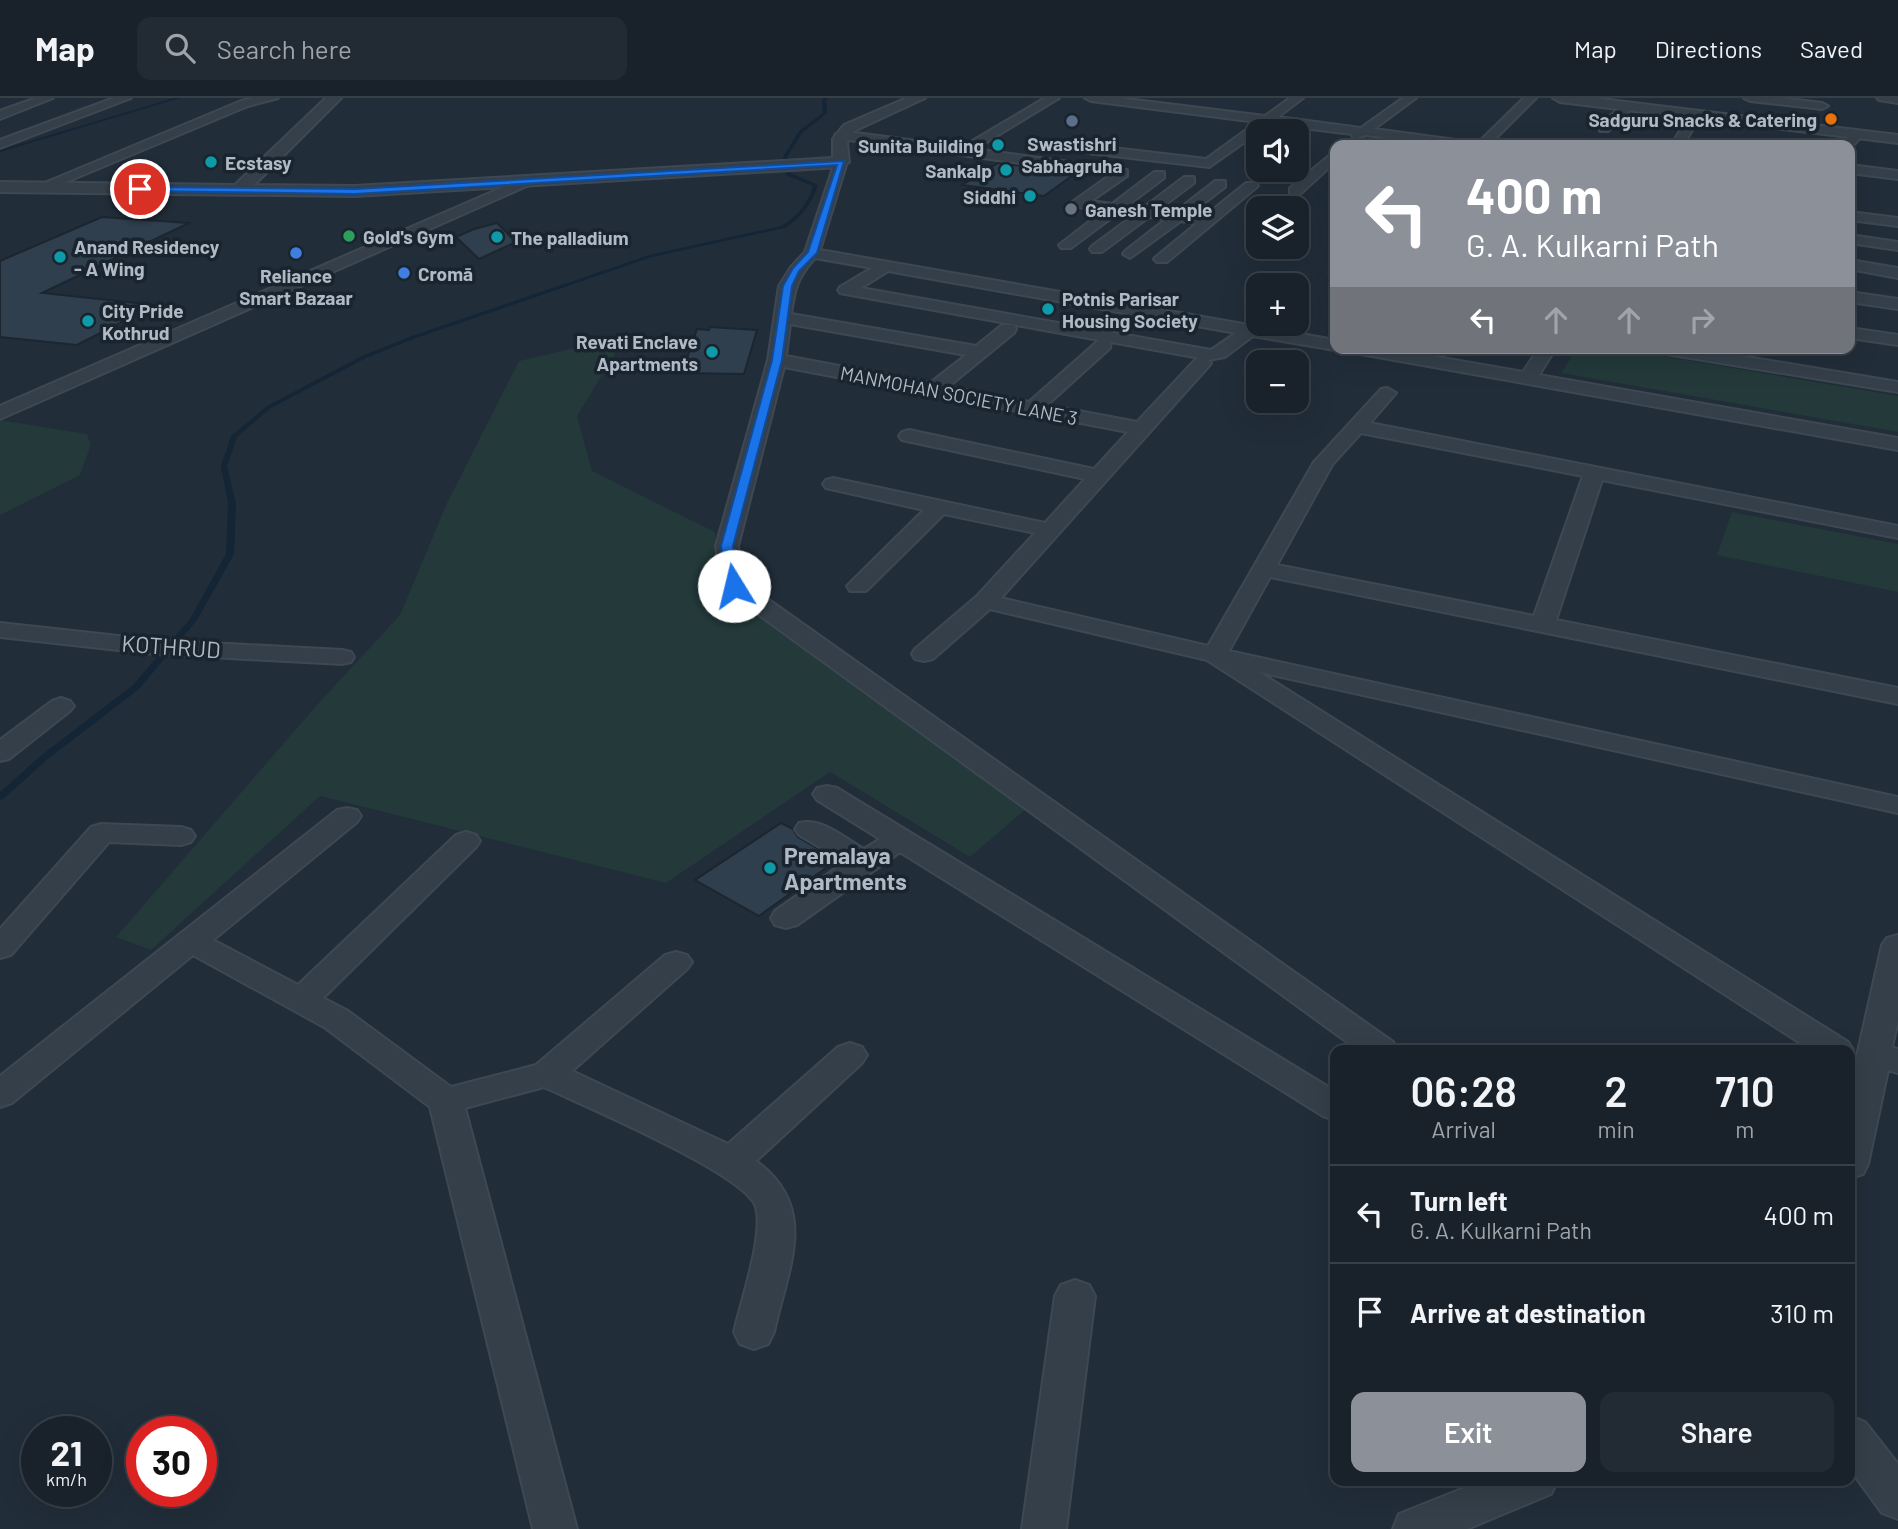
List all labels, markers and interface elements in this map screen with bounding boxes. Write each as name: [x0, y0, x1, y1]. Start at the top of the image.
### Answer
search box: [137, 17, 627, 80]
text: Map: [35, 28, 95, 68]
icon: search: [161, 29, 199, 67]
text: Search here: [217, 33, 352, 64]
text: Map: [1574, 34, 1617, 63]
text: Directions: [1655, 34, 1762, 63]
text: Saved: [1800, 34, 1863, 63]
place label: Sadguru Snacks & Catering: [1588, 108, 1817, 131]
marker: Sadguru Snacks & Catering: [1823, 111, 1839, 127]
marker: Swastishri Sabhagruha: [1064, 113, 1080, 129]
map controls: [1246, 119, 1309, 413]
button: sound: [1246, 119, 1309, 182]
place label: Swastishri Sabhagruha: [1021, 132, 1123, 177]
place label: Sunita Building: [858, 134, 984, 157]
marker: Sunita Building: [990, 137, 1006, 153]
place label: Ecstasy: [225, 151, 292, 174]
marker: Ecstasy: [203, 154, 219, 170]
pin: [110, 159, 170, 219]
place label: Sankalp: [925, 159, 992, 182]
marker: Sankalp: [998, 162, 1014, 178]
text: 400 m: [1466, 165, 1602, 224]
icon: left: [1351, 168, 1442, 259]
icon: arrive: [121, 170, 159, 208]
place label: Siddhi: [963, 185, 1016, 208]
marker: Siddhi: [1022, 188, 1038, 204]
button: layers: [1246, 196, 1309, 259]
place label: Ganesh Temple: [1085, 198, 1212, 221]
marker: Ganesh Temple: [1063, 201, 1079, 217]
place label: Gold's Gym: [363, 225, 454, 248]
text: G. A. Kulkarni Path: [1466, 225, 1719, 263]
place label: The palladium: [511, 226, 629, 249]
marker: Gold's Gym: [341, 228, 357, 244]
marker: The palladium: [489, 229, 505, 245]
place label: Anand Residency - A Wing: [74, 235, 220, 280]
marker: Reliance Smart Bazaar: [288, 245, 304, 261]
marker: Anand Residency - A Wing: [52, 249, 68, 265]
place label: Cromā: [418, 262, 473, 285]
place label: Reliance Smart Bazaar: [239, 264, 353, 309]
marker: Cromā: [396, 265, 412, 281]
button: +: [1246, 273, 1309, 336]
place label: Potnis Parisar Housing Society: [1062, 287, 1198, 332]
place label: City Pride Kothrud: [102, 299, 184, 344]
marker: Potnis Parisar Housing Society: [1040, 301, 1056, 317]
icon: left: [1464, 301, 1502, 339]
icon: ahead: [1537, 301, 1575, 339]
icon: ahead: [1610, 301, 1648, 339]
icon: right: [1683, 301, 1721, 339]
marker: City Pride Kothrud: [80, 313, 96, 329]
place label: Revati Enclave Apartments: [576, 330, 698, 375]
marker: Revati Enclave Apartments: [704, 344, 720, 360]
button: −: [1246, 350, 1309, 413]
street label: MANMOHAN SOCIETY LANE 3: [838, 361, 1080, 429]
position arrow: [697, 549, 771, 623]
street label: KOTHRUD: [121, 629, 221, 663]
place label: Premalaya Apartments: [784, 841, 907, 895]
marker: Premalaya Apartments: [762, 860, 778, 876]
text: 06:28: [1410, 1065, 1517, 1115]
text: 2: [1604, 1065, 1628, 1115]
text: 710: [1715, 1065, 1775, 1115]
text: Arrival: [1432, 1115, 1496, 1143]
text: min: [1597, 1115, 1635, 1143]
text: m: [1735, 1115, 1754, 1143]
text: Turn left: [1410, 1185, 1508, 1216]
icon: left: [1351, 1195, 1389, 1233]
text: 400 m: [1764, 1199, 1834, 1230]
text: G. A. Kulkarni Path: [1410, 1216, 1592, 1244]
icon: arrive: [1351, 1293, 1389, 1331]
text: Arrive at destination: [1410, 1297, 1646, 1328]
text: 310 m: [1770, 1297, 1834, 1328]
button: Exit: [1351, 1392, 1586, 1472]
button: Share: [1600, 1392, 1834, 1472]
speed limit sign: 30: [126, 1416, 217, 1507]
text: 21: [51, 1431, 82, 1473]
text: km/h: [46, 1468, 87, 1490]

